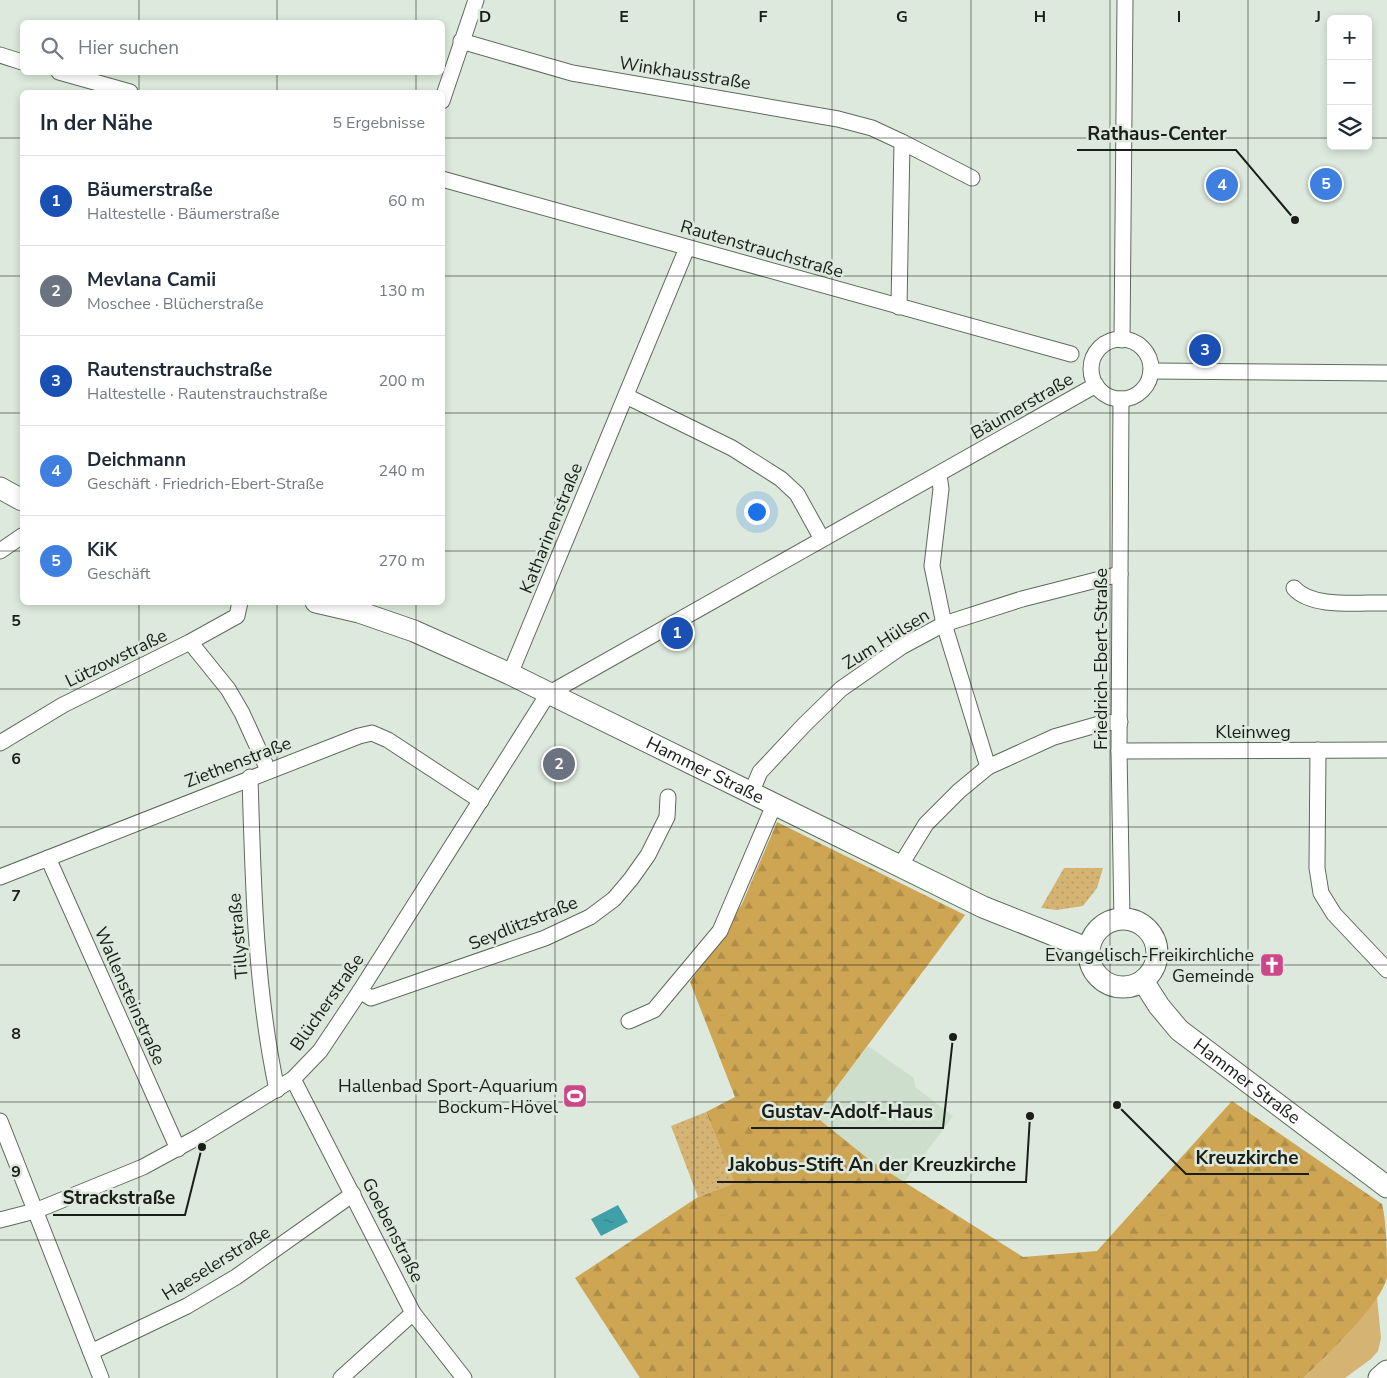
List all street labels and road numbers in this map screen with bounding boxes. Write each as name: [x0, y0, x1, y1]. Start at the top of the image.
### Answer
street label: Winkhausstraße: [617, 51, 753, 95]
street label: Rautenstrauchstraße: [678, 214, 846, 284]
street label: Bäumerstraße: [966, 367, 1078, 445]
street label: Katharinenstraße: [514, 459, 588, 597]
street label: Friedrich-Ebert-Straße: [1089, 568, 1113, 750]
street label: Zum Hülsen: [838, 603, 934, 675]
street label: Lützowstraße: [61, 623, 171, 693]
street label: Kleinweg: [1215, 720, 1291, 744]
street label: Ziethenstraße: [181, 731, 295, 793]
street label: Hammer Straße: [642, 731, 768, 809]
street label: Seydlitzstraße: [465, 890, 581, 956]
street label: Tillystraße: [222, 892, 254, 980]
street label: Wallensteinstraße: [89, 923, 171, 1069]
street label: Blücherstraße: [285, 949, 369, 1055]
street label: Hammer Straße: [1188, 1033, 1305, 1130]
street label: Goebenstraße: [356, 1174, 430, 1286]
street label: Haeselerstraße: [157, 1220, 275, 1306]

